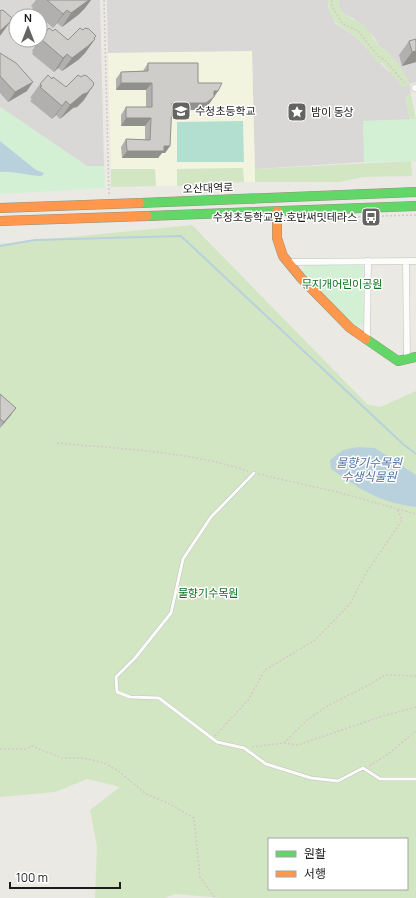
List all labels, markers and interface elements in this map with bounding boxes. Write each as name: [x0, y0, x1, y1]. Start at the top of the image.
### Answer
north arrow: [8, 8, 48, 48]
text: N: [24, 10, 32, 25]
school or university icon: 수청초등학교: [170, 100, 192, 122]
place icon: 밤이 동상: [286, 101, 308, 123]
place label: 수청초등학교: [195, 103, 256, 118]
place label: 밤이 동상: [311, 104, 354, 119]
street label: 오산대역로: [182, 179, 234, 196]
bus stop icon: 수청초등학교앞.호반써밋테라스: [360, 206, 382, 228]
place label: 수청초등학교앞.호반써밋테라스: [213, 209, 357, 224]
park label: 무지개어린이공원: [302, 276, 382, 291]
water label: 물향기수목원 수생식물원: [336, 454, 403, 485]
park label: 물향기수목원: [178, 585, 238, 600]
legend: [268, 838, 408, 890]
text: 원활: [304, 845, 326, 862]
scale bar: [10, 864, 120, 890]
text: 서행: [304, 865, 326, 882]
text: 100 m: [16, 869, 48, 886]

